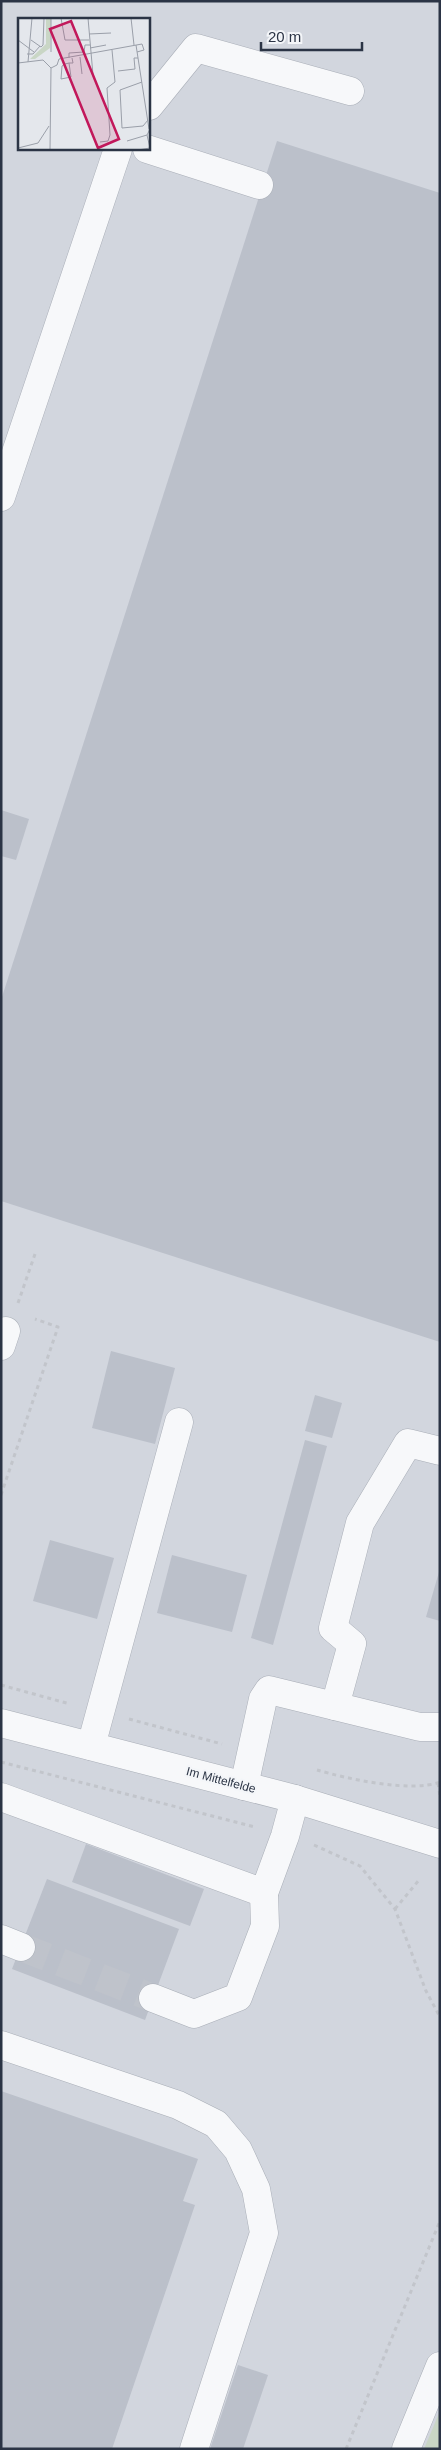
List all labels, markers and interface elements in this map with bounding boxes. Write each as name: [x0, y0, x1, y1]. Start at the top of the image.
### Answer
inset map: [18, 18, 150, 150]
scale bar: [261, 20, 362, 52]
text: 20 m: [268, 28, 301, 45]
street label: Im Mittelfelde: [185, 1764, 258, 1796]

